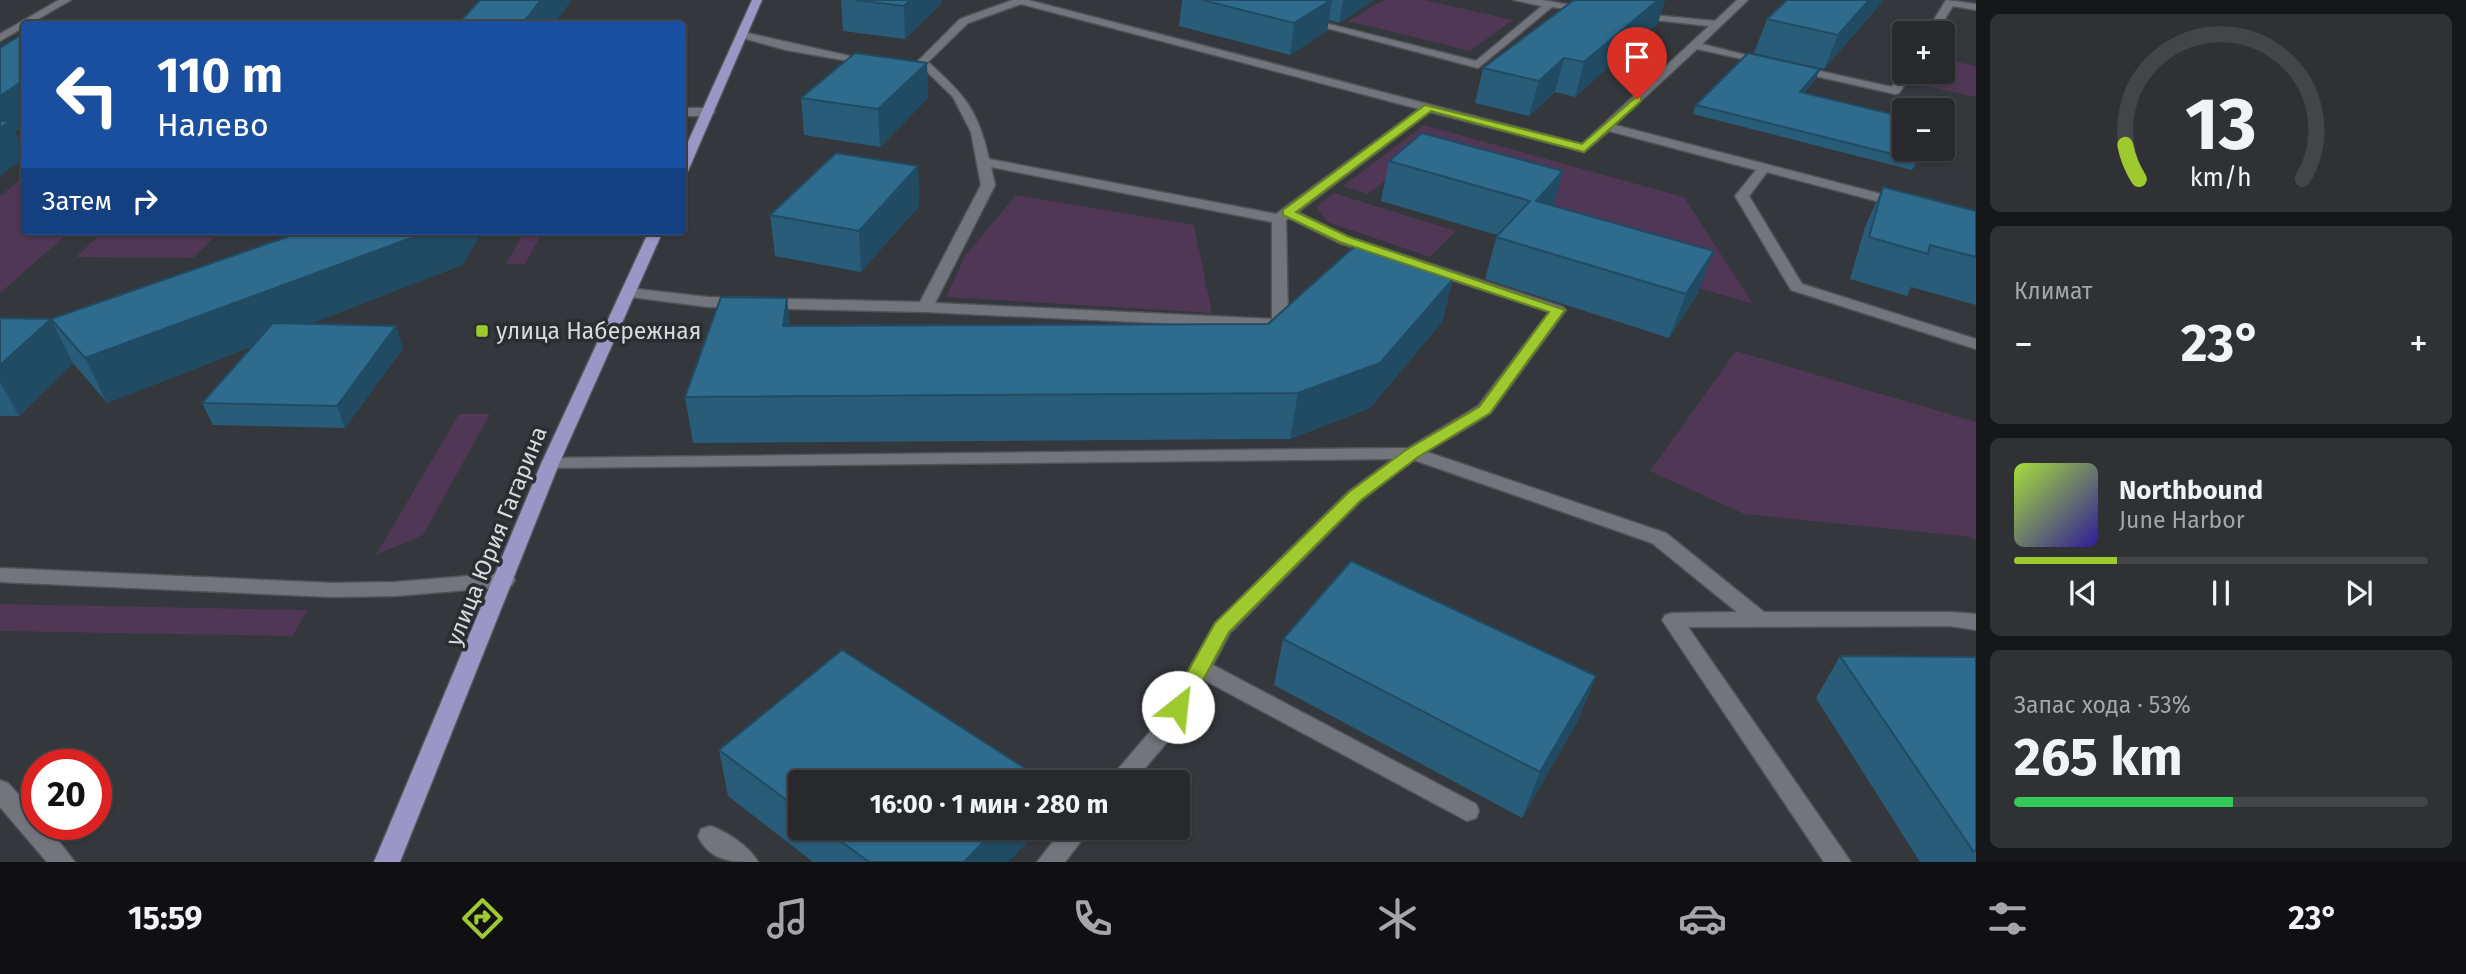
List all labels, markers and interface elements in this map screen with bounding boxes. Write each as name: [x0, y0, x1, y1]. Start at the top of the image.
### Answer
map controls: [1892, 21, 1955, 161]
button: +: [1892, 21, 1955, 84]
pin: [1607, 27, 1667, 99]
icon: arrive: [1618, 38, 1656, 76]
text: 110 m: [157, 46, 283, 105]
icon: left: [42, 49, 133, 140]
text: 13: [2185, 81, 2257, 168]
button: −: [1892, 98, 1955, 161]
text: Налево: [157, 106, 269, 144]
text: km/h: [2190, 163, 2252, 193]
icon: right: [126, 182, 164, 220]
text: Затем: [42, 186, 112, 217]
text: Климат: [2014, 277, 2092, 305]
text: 23°: [2181, 312, 2261, 375]
place label: улица Набережная: [496, 317, 702, 345]
text: −: [2014, 321, 2033, 367]
text: +: [2409, 321, 2428, 367]
marker: улица Набережная: [474, 323, 490, 339]
street label: улица Юрия Гагарина: [439, 422, 553, 650]
text: Northbound: [2119, 475, 2263, 506]
text: June Harbor: [2119, 506, 2245, 534]
icon: previous: [2064, 574, 2102, 612]
icon: pause: [2202, 574, 2240, 612]
icon: next: [2340, 574, 2378, 612]
position arrow: [1141, 670, 1215, 744]
text: Запас хода · 53%: [2014, 691, 2191, 719]
text: 265 km: [2014, 726, 2183, 789]
speed limit sign: 20: [21, 749, 112, 840]
text: 16:00 · 1 мин · 280 m: [870, 789, 1108, 820]
icon: directions: [458, 894, 507, 943]
icon: music: [763, 894, 812, 943]
icon: phone: [1068, 894, 1117, 943]
icon: climate: [1373, 894, 1422, 943]
icon: car: [1678, 894, 1727, 943]
icon: filters: [1983, 894, 2032, 943]
text: 15:59: [128, 899, 203, 937]
text: 23°: [2288, 899, 2338, 937]

